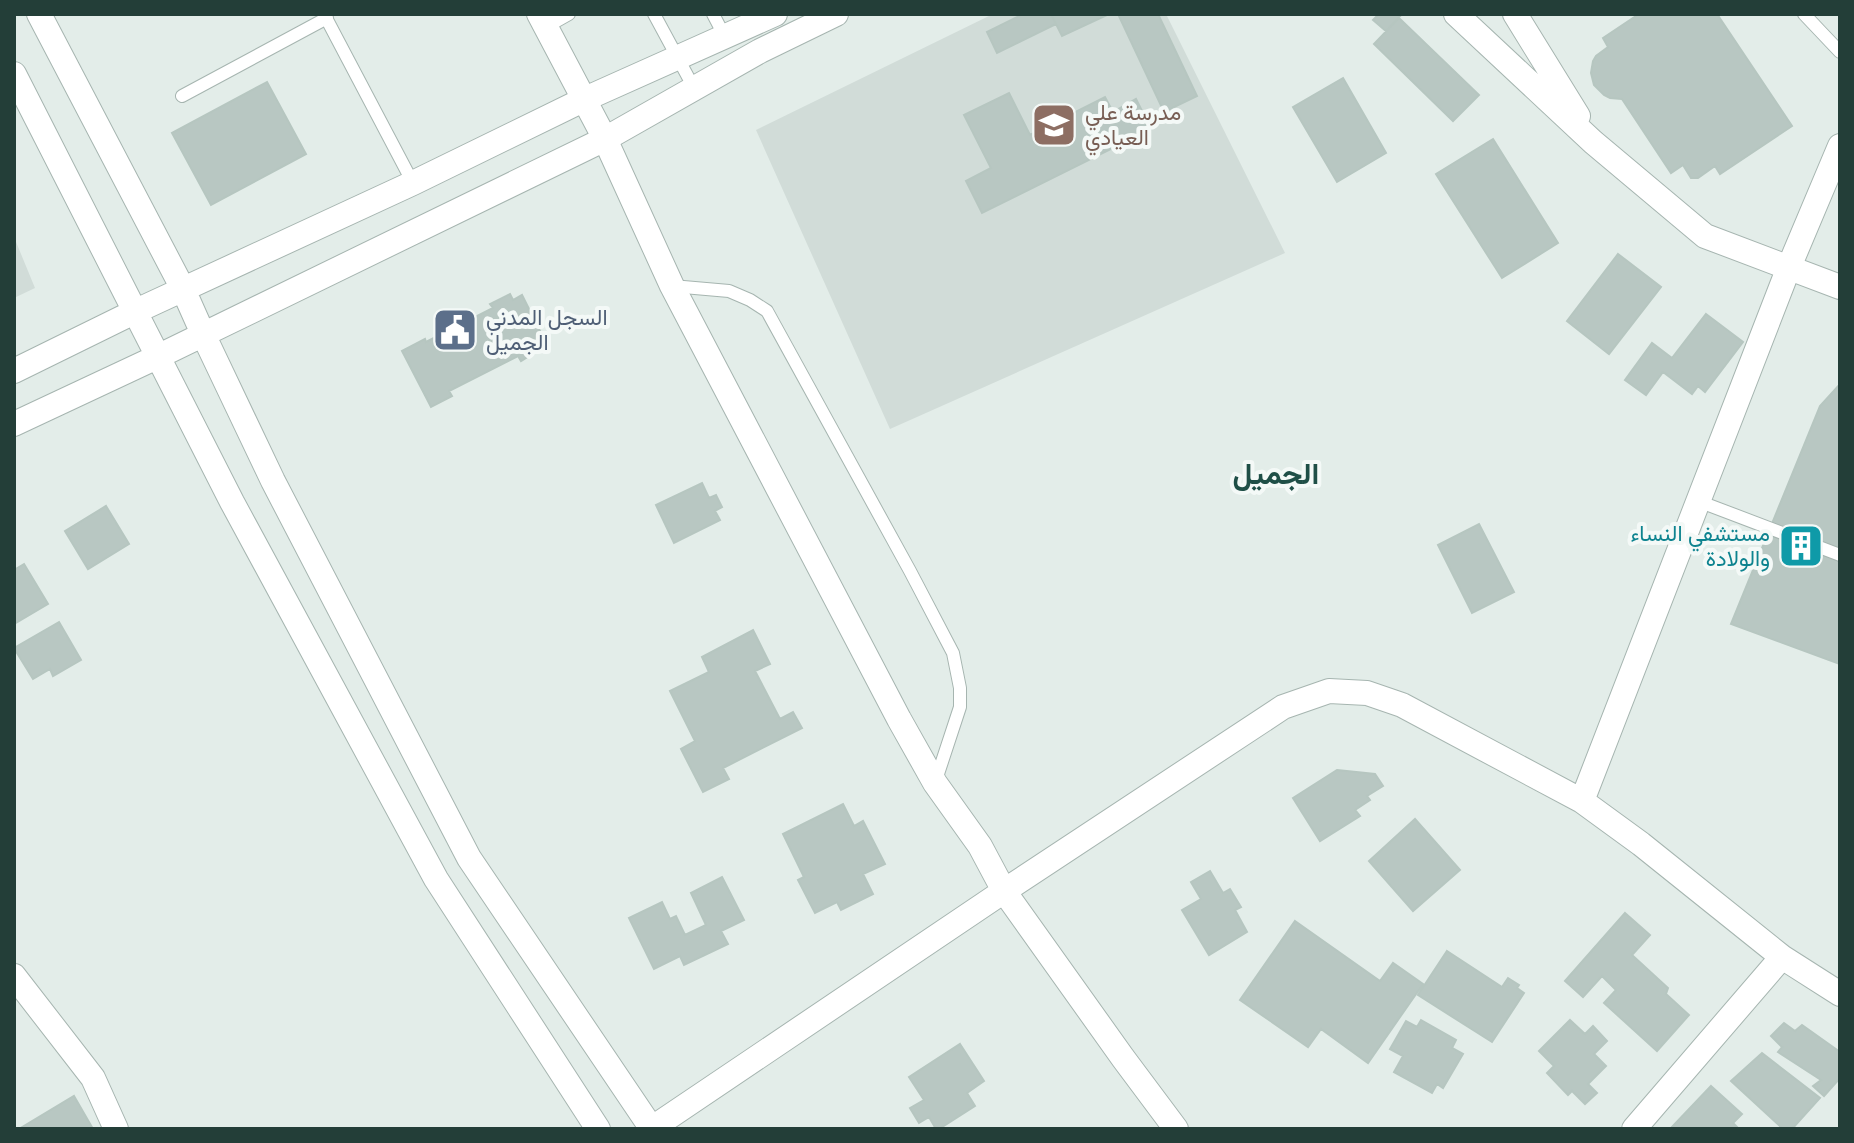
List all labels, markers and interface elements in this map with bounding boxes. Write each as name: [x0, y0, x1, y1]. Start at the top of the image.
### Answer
place label: مدرسة علي العيادي: [1085, 100, 1181, 156]
school or university icon: مدرسة علي العيادي: [1030, 101, 1078, 149]
place label: السجل المدني الجميل: [486, 305, 608, 355]
public building icon: السجل المدني الجميل: [431, 306, 479, 354]
district label: الجميل: [1233, 456, 1319, 491]
place label: مستشفي النساء والولادة: [1630, 521, 1770, 572]
building icon: مستشفي النساء والولادة: [1777, 522, 1825, 570]

